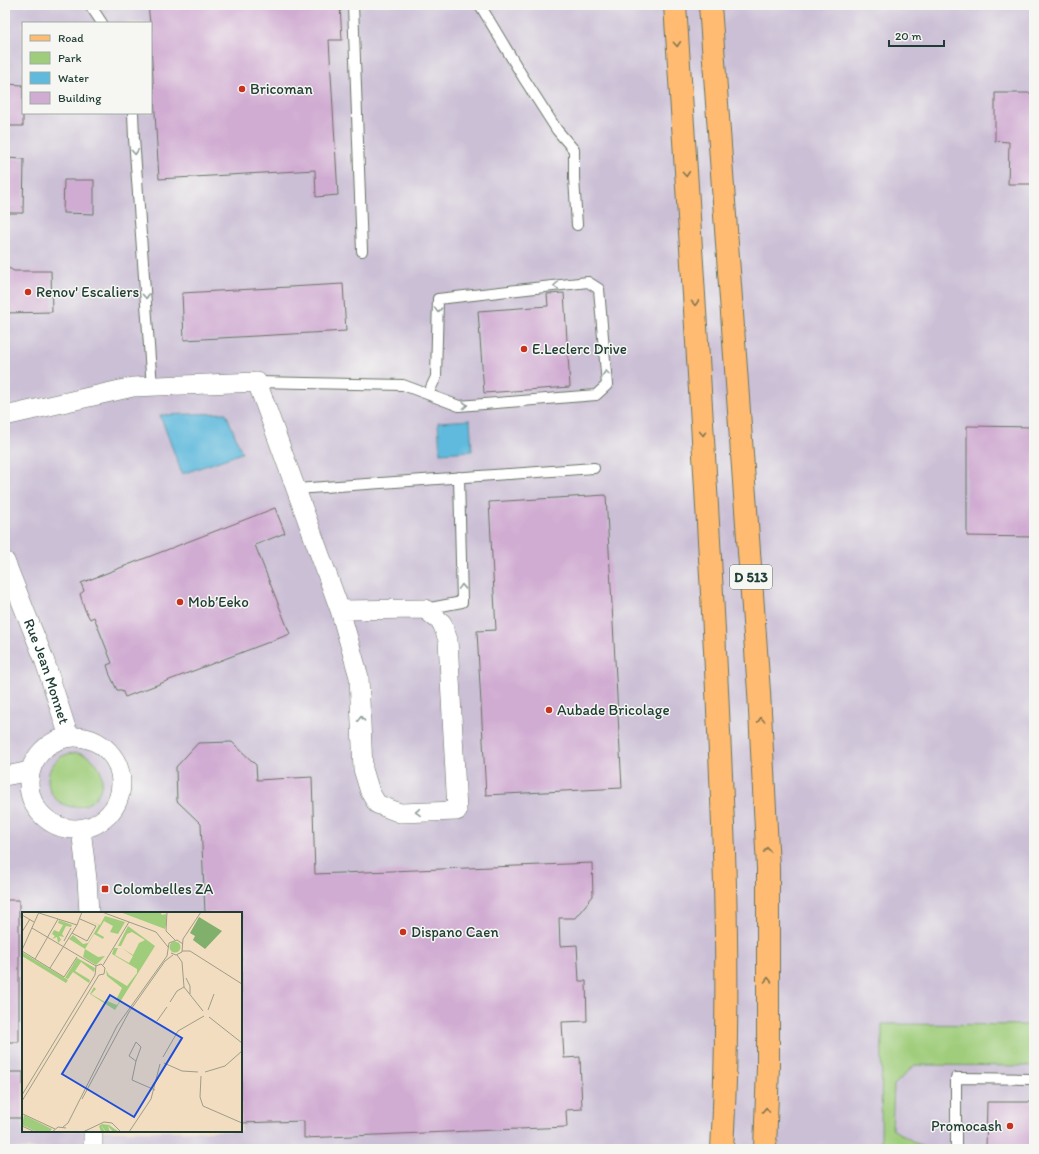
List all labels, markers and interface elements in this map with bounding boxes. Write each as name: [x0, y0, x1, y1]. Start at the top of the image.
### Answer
legend: [22, 22, 152, 114]
scale bar: [889, 22, 944, 48]
text: 20 m: [895, 29, 922, 43]
text: Road: [58, 31, 84, 45]
one-way arrow: [673, 41, 682, 47]
text: Park: [58, 51, 82, 65]
text: Water: [58, 71, 89, 85]
place label: Bricoman: [250, 80, 313, 98]
marker: Bricoman: [237, 84, 247, 94]
text: Building: [58, 91, 102, 105]
one-way arrow: [131, 149, 140, 155]
one-way arrow: [682, 171, 691, 177]
one-way arrow: [553, 281, 559, 290]
place label: Renov' Escaliers: [36, 283, 139, 301]
marker: Renov' Escaliers: [23, 287, 33, 297]
one-way arrow: [141, 293, 150, 299]
one-way arrow: [690, 300, 699, 306]
one-way arrow: [434, 307, 442, 313]
place label: E.Leclerc Drive: [532, 340, 627, 358]
marker: E.Leclerc Drive: [519, 344, 529, 354]
one-way arrow: [602, 370, 611, 376]
one-way arrow: [462, 401, 468, 410]
one-way arrow: [698, 430, 707, 436]
road number: D 513: [730, 565, 772, 589]
one-way arrow: [458, 584, 466, 590]
place label: Mob’Eeko: [188, 593, 249, 611]
marker: Mob’Eeko: [175, 597, 185, 607]
street label: Rue Jean Monnet: [20, 616, 73, 727]
place label: Aubade Bricolage: [557, 701, 670, 719]
marker: Aubade Bricolage: [544, 705, 554, 715]
one-way arrow: [357, 716, 365, 722]
one-way arrow: [756, 717, 765, 723]
one-way arrow: [415, 808, 421, 817]
one-way arrow: [763, 847, 772, 853]
place label: Colombelles ZA: [113, 880, 214, 898]
marker: Colombelles ZA: [100, 884, 110, 894]
inset map: [22, 912, 242, 1132]
place label: Dispano Caen: [411, 923, 499, 941]
marker: Dispano Caen: [398, 927, 408, 937]
one-way arrow: [764, 977, 772, 983]
one-way arrow: [762, 1107, 771, 1113]
place label: Promocash: [931, 1117, 1002, 1135]
marker: Promocash: [1005, 1121, 1015, 1131]

